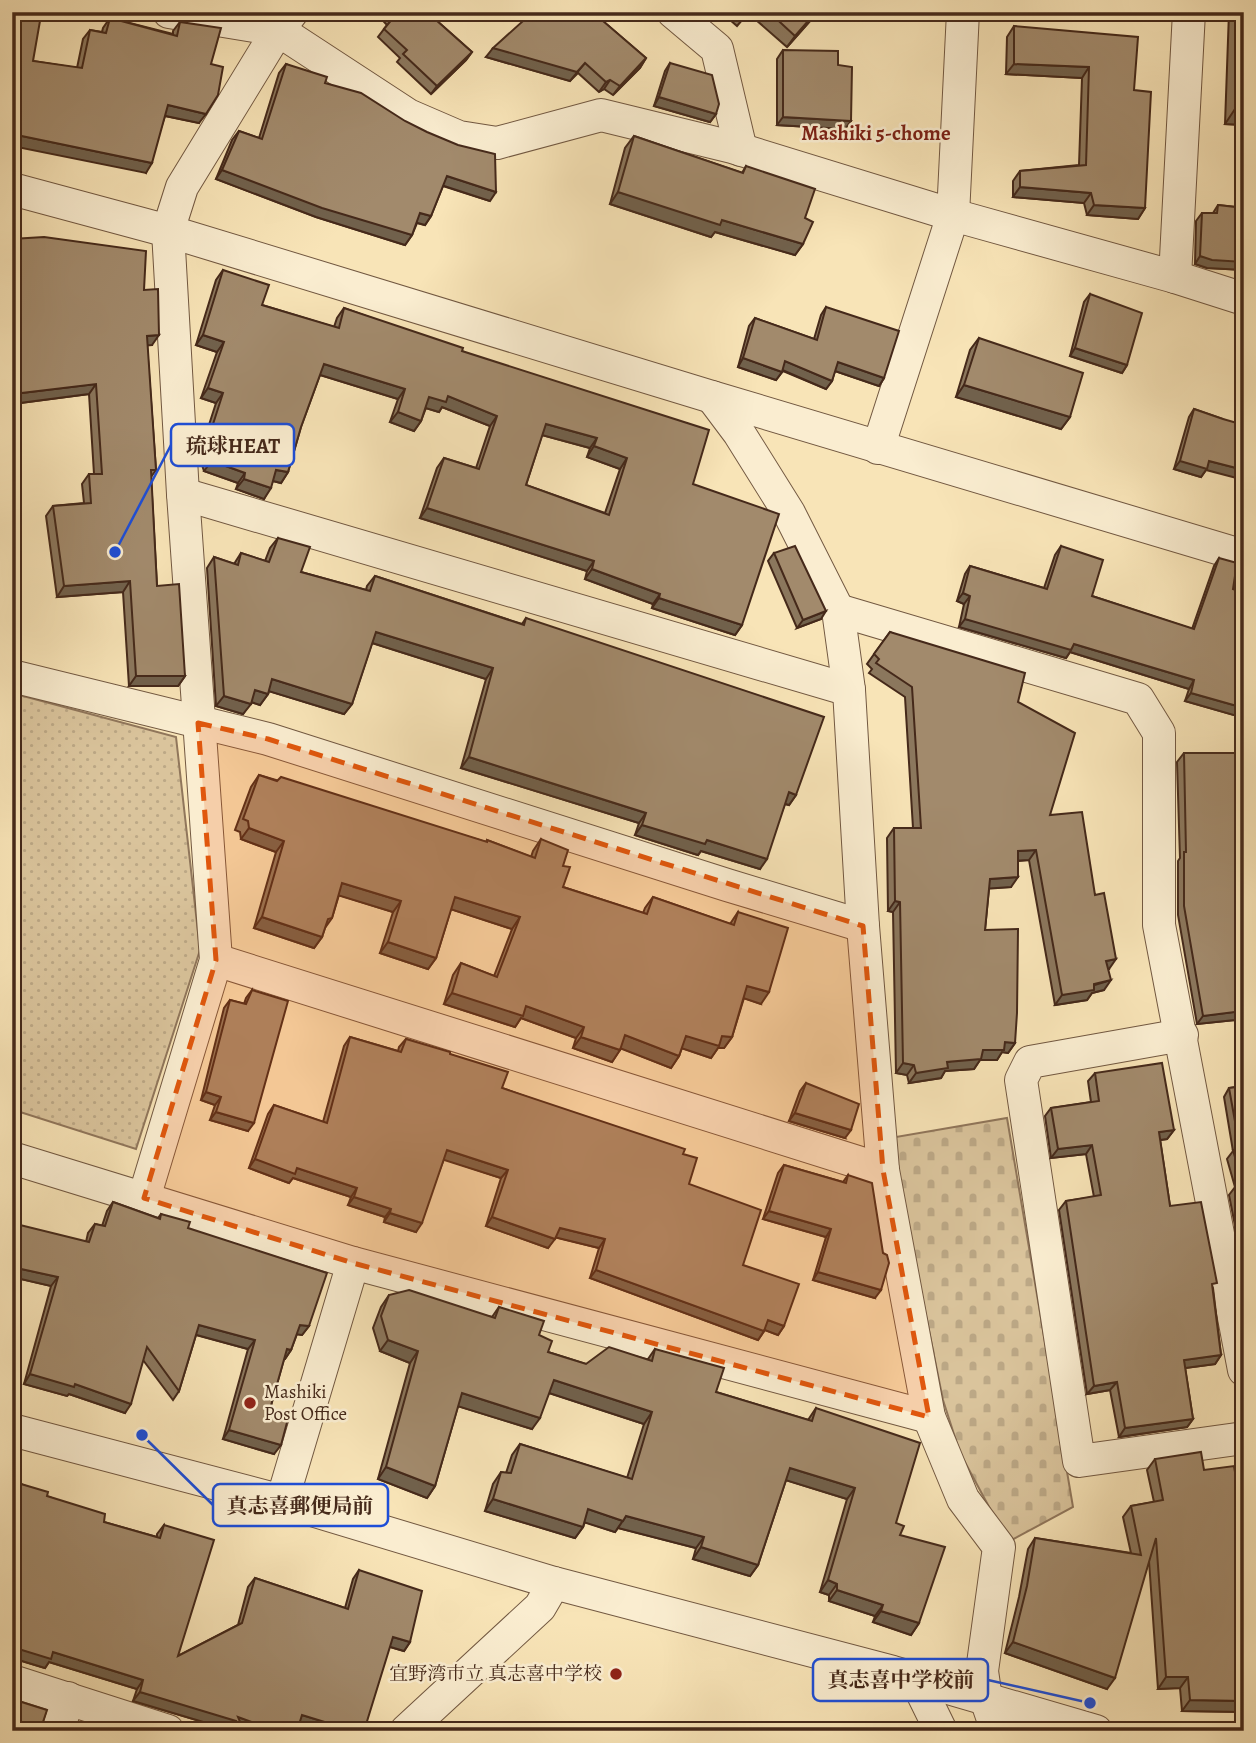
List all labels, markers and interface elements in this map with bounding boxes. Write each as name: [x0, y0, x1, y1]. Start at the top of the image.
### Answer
district label: Mashiki 5-chome: [801, 119, 951, 147]
callout: 琉球HEAT: [171, 424, 294, 466]
text: 琉球HEAT: [186, 432, 280, 460]
place label: Mashiki Post Office: [264, 1379, 347, 1427]
marker: Mashiki Post Office: [242, 1395, 258, 1411]
callout: 真志喜郵便局前: [213, 1484, 388, 1526]
text: 真志喜郵便局前: [227, 1492, 374, 1520]
callout: 真志喜中学校前: [813, 1659, 988, 1701]
place label: 宜野湾市立 真志喜中学校: [389, 1661, 602, 1687]
marker: 宜野湾市立 真志喜中学校: [608, 1666, 624, 1682]
text: 真志喜中学校前: [828, 1666, 975, 1694]

